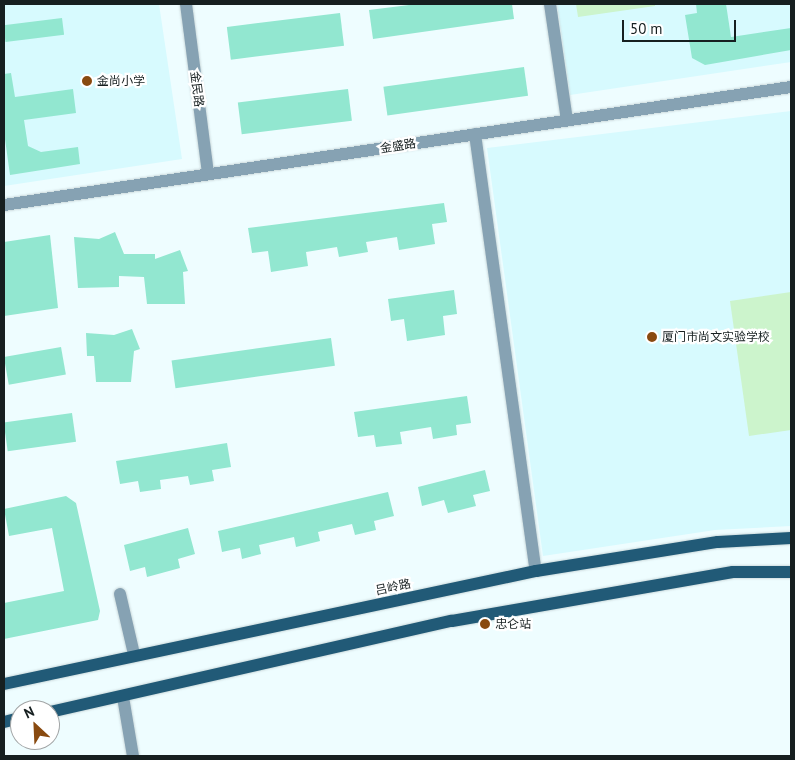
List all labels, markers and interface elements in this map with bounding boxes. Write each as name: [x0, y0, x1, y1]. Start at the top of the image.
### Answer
scale bar: [625, 10, 739, 42]
text: 50 m: [630, 19, 663, 38]
street label: 金民路: [188, 70, 206, 108]
place label: 金尚小学: [97, 74, 145, 88]
marker: 金尚小学: [81, 75, 93, 87]
street label: 金盛路: [379, 136, 417, 156]
place label: 厦门市尚文实验学校: [662, 330, 770, 344]
marker: 厦门市尚文实验学校: [646, 331, 658, 343]
street label: 吕岭路: [374, 576, 412, 598]
place label: 忠仑站: [495, 617, 531, 631]
marker: 忠仑站: [479, 618, 491, 630]
north arrow: [10, 700, 60, 750]
text: N: [21, 702, 37, 722]

